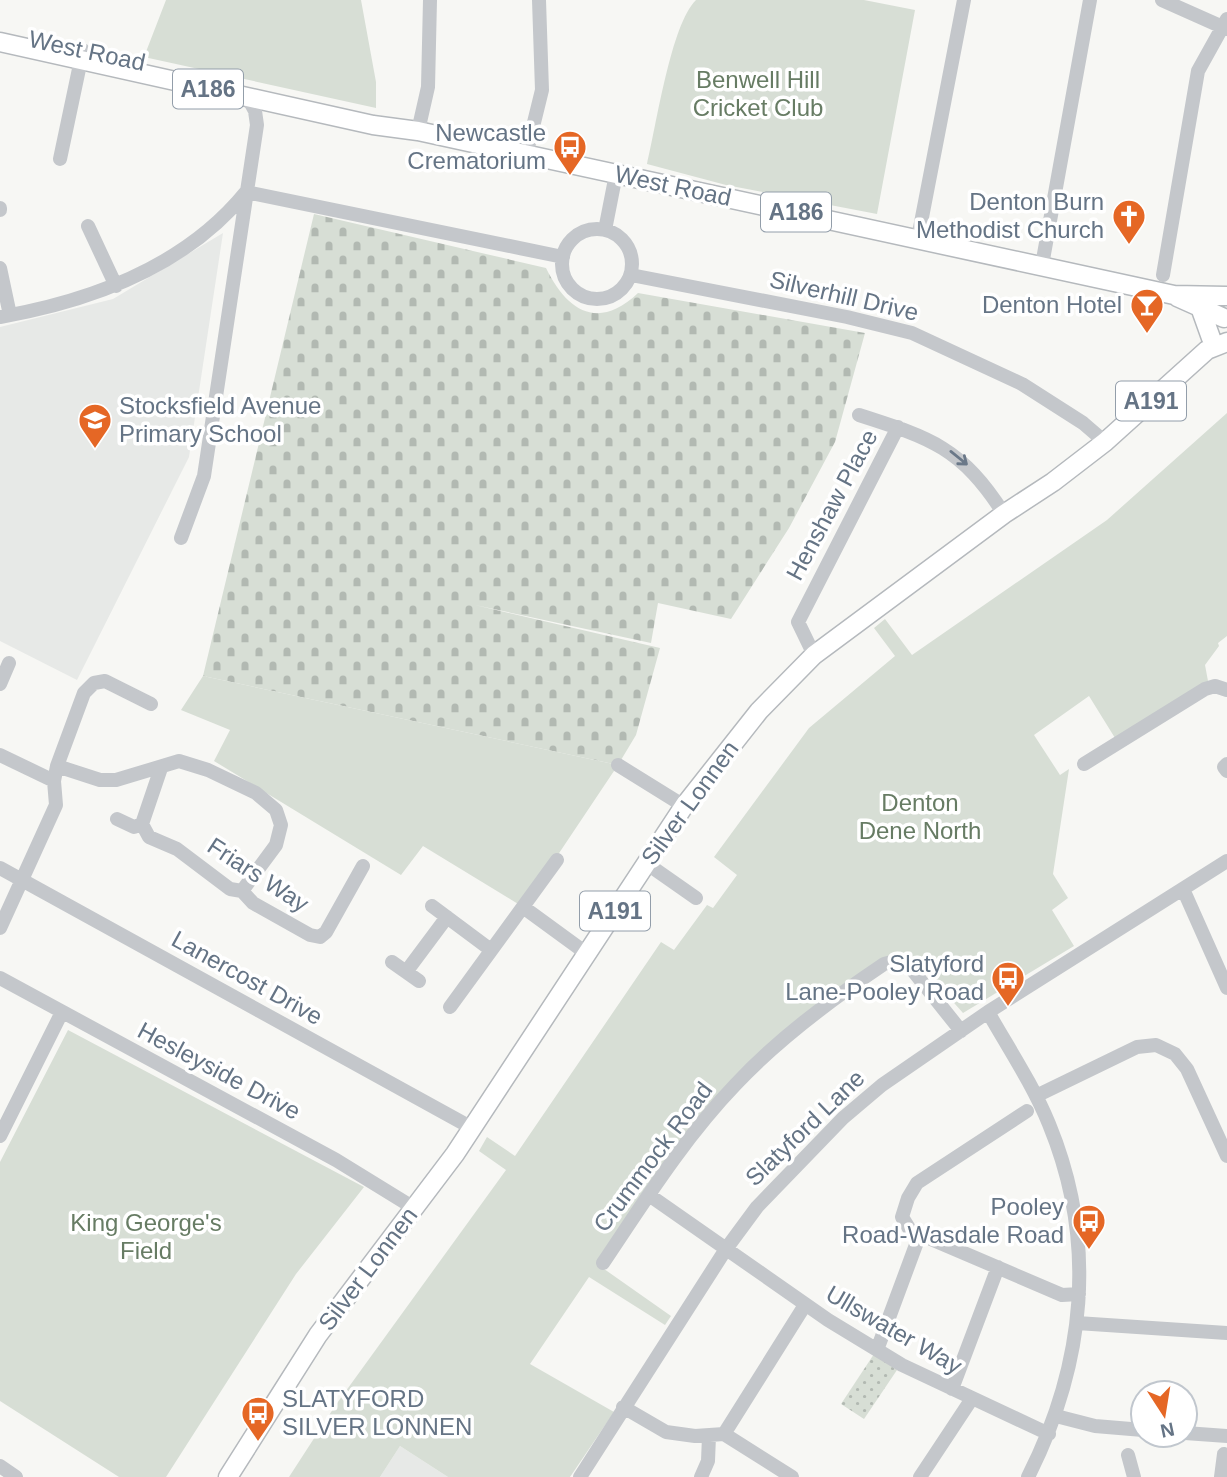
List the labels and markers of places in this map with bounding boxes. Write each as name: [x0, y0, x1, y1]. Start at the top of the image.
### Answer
place label: Newcastle Crematorium: [407, 119, 546, 174]
bus stop icon: Newcastle Crematorium: [551, 128, 589, 177]
place label: Denton Burn Methodist Church: [916, 188, 1104, 243]
church icon: Denton Burn Methodist Church: [1110, 197, 1148, 246]
bar icon: Denton Hotel: [1128, 286, 1166, 335]
place label: Denton Hotel: [982, 291, 1122, 318]
place label: Stocksfield Avenue Primary School: [119, 392, 321, 447]
school or university icon: Stocksfield Avenue Primary School: [76, 401, 114, 450]
place label: Slatyford Lane-Pooley Road: [785, 950, 984, 1005]
bus stop icon: Slatyford Lane-Pooley Road: [989, 959, 1027, 1008]
place label: Pooley Road-Wasdale Road: [842, 1193, 1064, 1248]
bus stop icon: Pooley Road-Wasdale Road: [1070, 1202, 1108, 1251]
place label: SLATYFORD SILVER LONNEN: [282, 1385, 472, 1440]
bus stop icon: SLATYFORD SILVER LONNEN: [239, 1394, 277, 1443]

